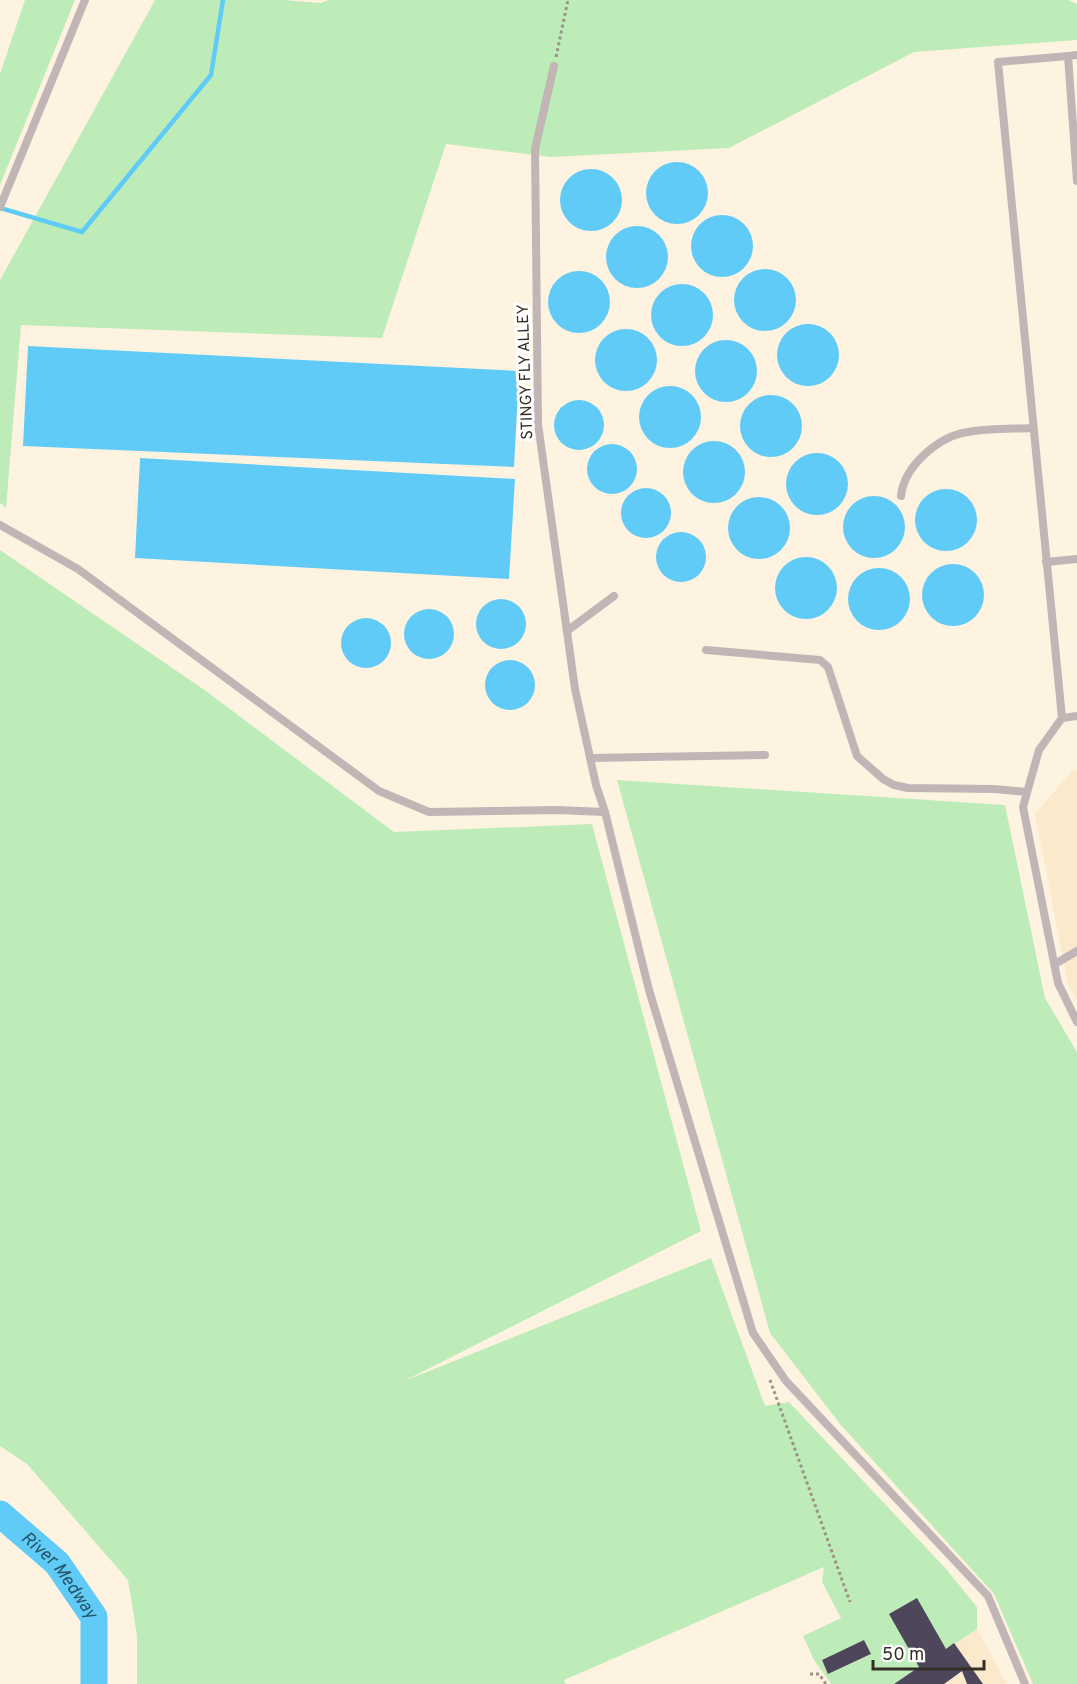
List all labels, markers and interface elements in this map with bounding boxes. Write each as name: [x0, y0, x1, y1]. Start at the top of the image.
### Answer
street label: STINGY FLY ALLEY: [514, 304, 538, 440]
water label: River Medway: [16, 1527, 103, 1625]
scale bar: [873, 1633, 984, 1671]
text: 50 m: [882, 1644, 924, 1667]

